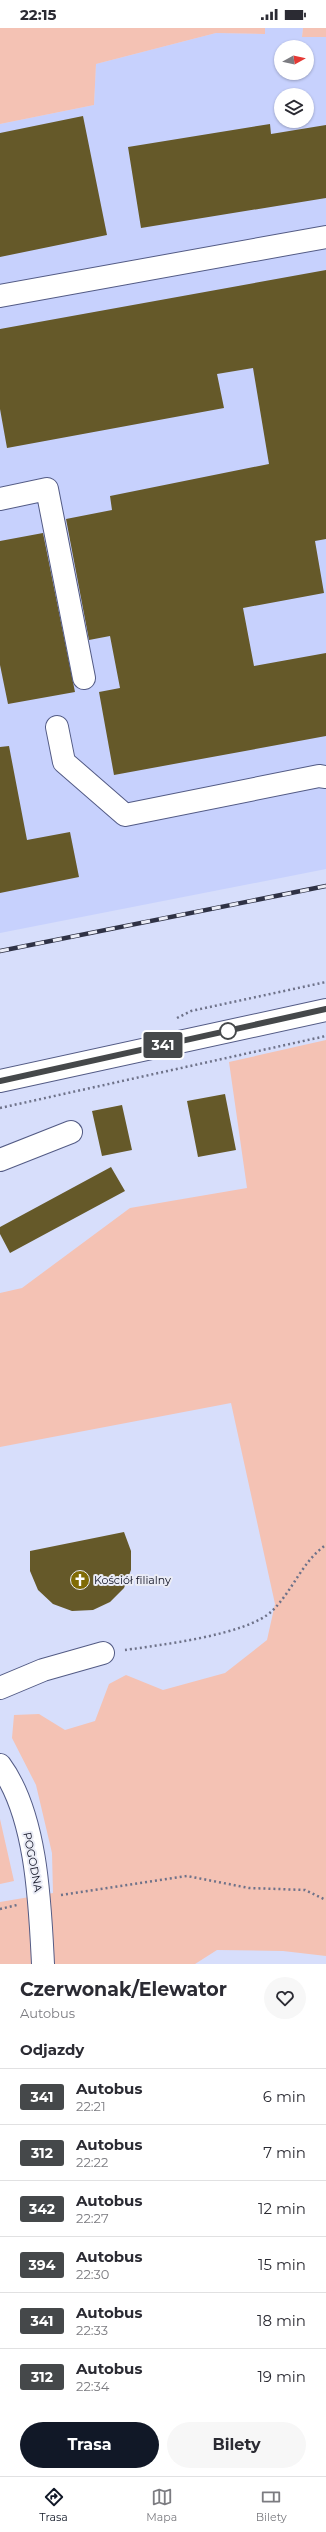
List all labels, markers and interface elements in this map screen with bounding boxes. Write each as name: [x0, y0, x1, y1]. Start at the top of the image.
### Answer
text: 22:15: [20, 5, 56, 24]
north arrow: [274, 40, 314, 80]
map controls: [274, 40, 314, 128]
button: layers: [274, 88, 314, 128]
unlabelled marker: [219, 1022, 237, 1040]
line badge: 341: [140, 1032, 186, 1058]
text: 341: [151, 1036, 175, 1054]
church icon: Kościół filialny: [69, 1569, 91, 1591]
place label: Kościół filialny: [94, 1573, 171, 1587]
street label: POGODNA: [20, 1831, 46, 1893]
button: heart: [264, 1977, 306, 2019]
text: Czerwonak/Elewator: [20, 1978, 227, 2001]
text: Autobus: [20, 2005, 75, 2021]
text: Odjazdy: [20, 2040, 84, 2059]
text: Autobus: [76, 2079, 142, 2098]
text: 6 min: [263, 2087, 306, 2106]
text: 341: [30, 2088, 54, 2106]
text: 22:21: [76, 2098, 106, 2114]
text: Autobus: [76, 2135, 142, 2154]
text: 7 min: [263, 2143, 306, 2162]
text: 312: [31, 2144, 53, 2162]
text: 22:22: [76, 2154, 108, 2170]
text: Autobus: [76, 2191, 142, 2210]
text: 12 min: [258, 2199, 306, 2218]
text: 342: [29, 2200, 55, 2218]
text: 22:27: [76, 2210, 109, 2226]
text: Autobus: [76, 2247, 142, 2266]
text: 15 min: [258, 2255, 306, 2274]
text: 394: [29, 2256, 55, 2274]
text: 22:30: [76, 2266, 109, 2282]
text: Autobus: [76, 2303, 142, 2322]
text: 18 min: [257, 2311, 306, 2330]
text: 341: [30, 2312, 54, 2330]
text: 22:33: [76, 2322, 108, 2338]
text: Autobus: [76, 2359, 142, 2378]
text: 19 min: [257, 2367, 306, 2386]
text: 312: [31, 2368, 53, 2386]
text: 22:34: [76, 2378, 109, 2394]
button: Trasa: [20, 2422, 159, 2468]
button: Bilety: [167, 2422, 306, 2468]
tab: Trasa: [39, 2486, 68, 2524]
tab: Mapa: [146, 2486, 177, 2524]
tab: Bilety: [256, 2486, 287, 2524]

